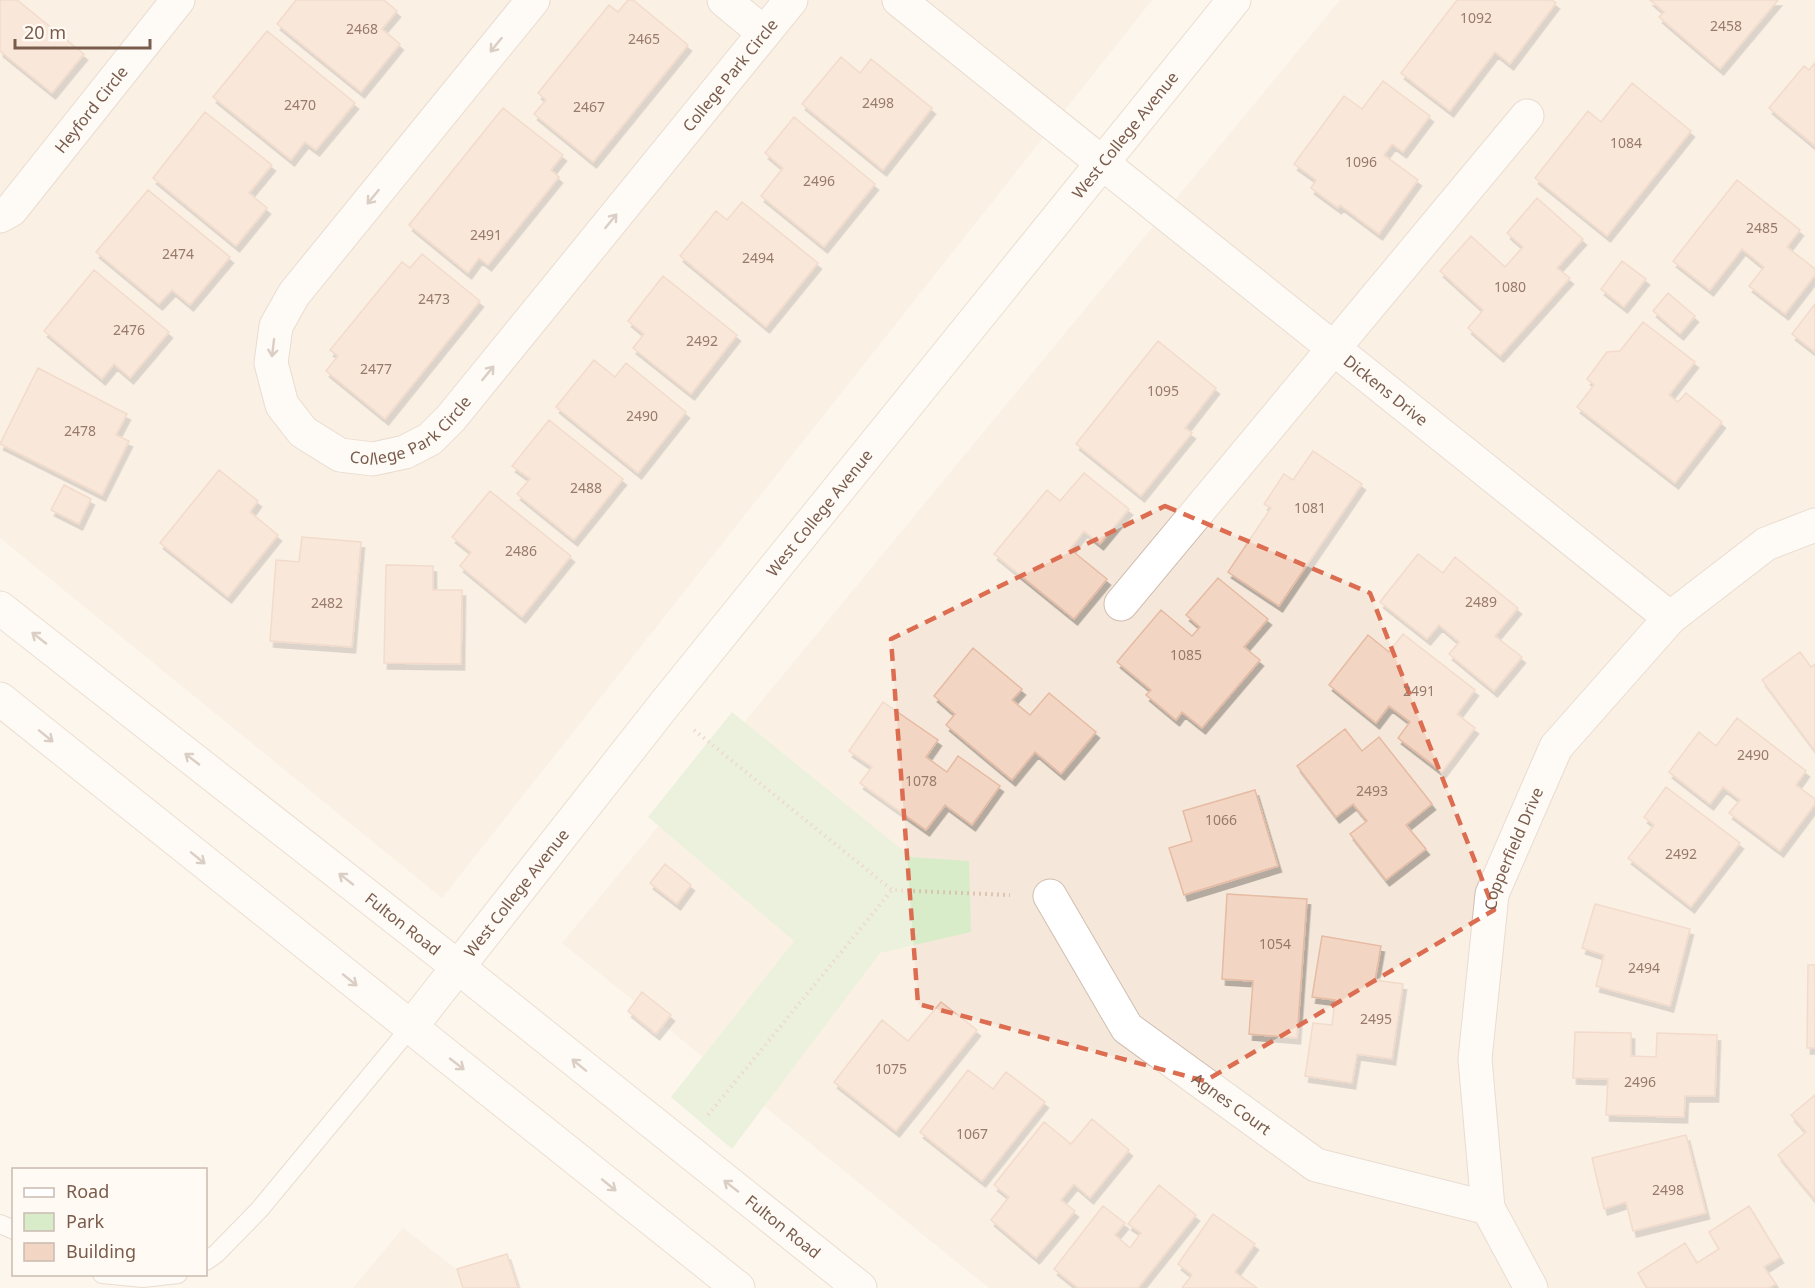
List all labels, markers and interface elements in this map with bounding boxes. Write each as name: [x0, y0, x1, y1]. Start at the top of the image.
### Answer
house number: 1092: [1460, 8, 1492, 27]
scale bar: [15, 12, 150, 50]
street label: College Park Circle: [677, 14, 782, 136]
house number: 2458: [1710, 16, 1742, 35]
house number: 2468: [346, 19, 378, 38]
text: 20 m: [24, 20, 66, 44]
house number: 2465: [628, 29, 660, 48]
one-way arrow: [489, 37, 502, 53]
street label: Heyford Circle: [49, 61, 132, 158]
street label: West College Avenue: [1067, 67, 1183, 203]
house number: 2498: [862, 93, 894, 112]
house number: 2470: [284, 95, 316, 114]
house number: 2467: [573, 97, 605, 116]
house number: 1084: [1610, 133, 1642, 152]
house number: 1096: [1345, 152, 1377, 171]
house number: 2496: [803, 171, 835, 190]
one-way arrow: [366, 189, 380, 204]
one-way arrow: [604, 214, 617, 230]
house number: 2485: [1746, 218, 1778, 237]
house number: 2491: [470, 225, 502, 244]
house number: 2474: [162, 244, 194, 263]
house number: 2494: [742, 248, 774, 267]
house number: 1080: [1494, 277, 1526, 296]
house number: 2473: [418, 289, 450, 308]
house number: 2476: [113, 320, 145, 339]
house number: 2492: [686, 331, 718, 350]
one-way arrow: [267, 337, 278, 357]
street label: Dickens Drive: [1339, 350, 1433, 431]
house number: 2477: [360, 359, 392, 378]
one-way arrow: [481, 365, 494, 381]
house number: 1095: [1147, 381, 1179, 400]
street label: College Park Circle: [349, 391, 476, 470]
house number: 2490: [626, 406, 658, 425]
house number: 2478: [64, 421, 96, 440]
street label: West College Avenue: [761, 445, 877, 581]
house number: 2488: [570, 478, 602, 497]
house number: 1081: [1294, 498, 1326, 517]
house number: 2486: [505, 541, 537, 560]
house number: 2489: [1465, 592, 1497, 611]
house number: 2482: [311, 593, 343, 612]
one-way arrow: [31, 632, 47, 645]
house number: 1085: [1170, 645, 1202, 664]
house number: 2491: [1403, 681, 1435, 700]
one-way arrow: [37, 729, 53, 742]
house number: 2490: [1737, 745, 1769, 764]
one-way arrow: [185, 752, 201, 765]
house number: 1078: [905, 771, 937, 790]
house number: 2493: [1356, 781, 1388, 800]
street label: Copperfield Drive: [1479, 784, 1548, 911]
house number: 1066: [1205, 810, 1237, 829]
street label: West College Avenue: [459, 824, 574, 962]
house number: 2492: [1665, 844, 1697, 863]
one-way arrow: [190, 851, 206, 864]
one-way arrow: [338, 873, 354, 886]
street label: Fulton Road: [361, 887, 445, 960]
house number: 1054: [1259, 934, 1291, 953]
house number: 2494: [1628, 958, 1660, 977]
one-way arrow: [342, 973, 358, 986]
house number: 2495: [1360, 1009, 1392, 1028]
one-way arrow: [448, 1057, 464, 1070]
one-way arrow: [571, 1058, 587, 1071]
house number: 1075: [875, 1059, 907, 1078]
street label: Agnes Court: [1188, 1068, 1276, 1140]
house number: 2496: [1624, 1072, 1656, 1091]
house number: 1067: [956, 1124, 988, 1143]
legend: [12, 1168, 207, 1276]
one-way arrow: [601, 1178, 617, 1191]
text: Road: [66, 1179, 109, 1203]
one-way arrow: [724, 1180, 740, 1193]
house number: 2498: [1652, 1180, 1684, 1199]
street label: Fulton Road: [741, 1190, 825, 1263]
text: Park: [66, 1209, 104, 1233]
text: Building: [66, 1239, 136, 1263]

